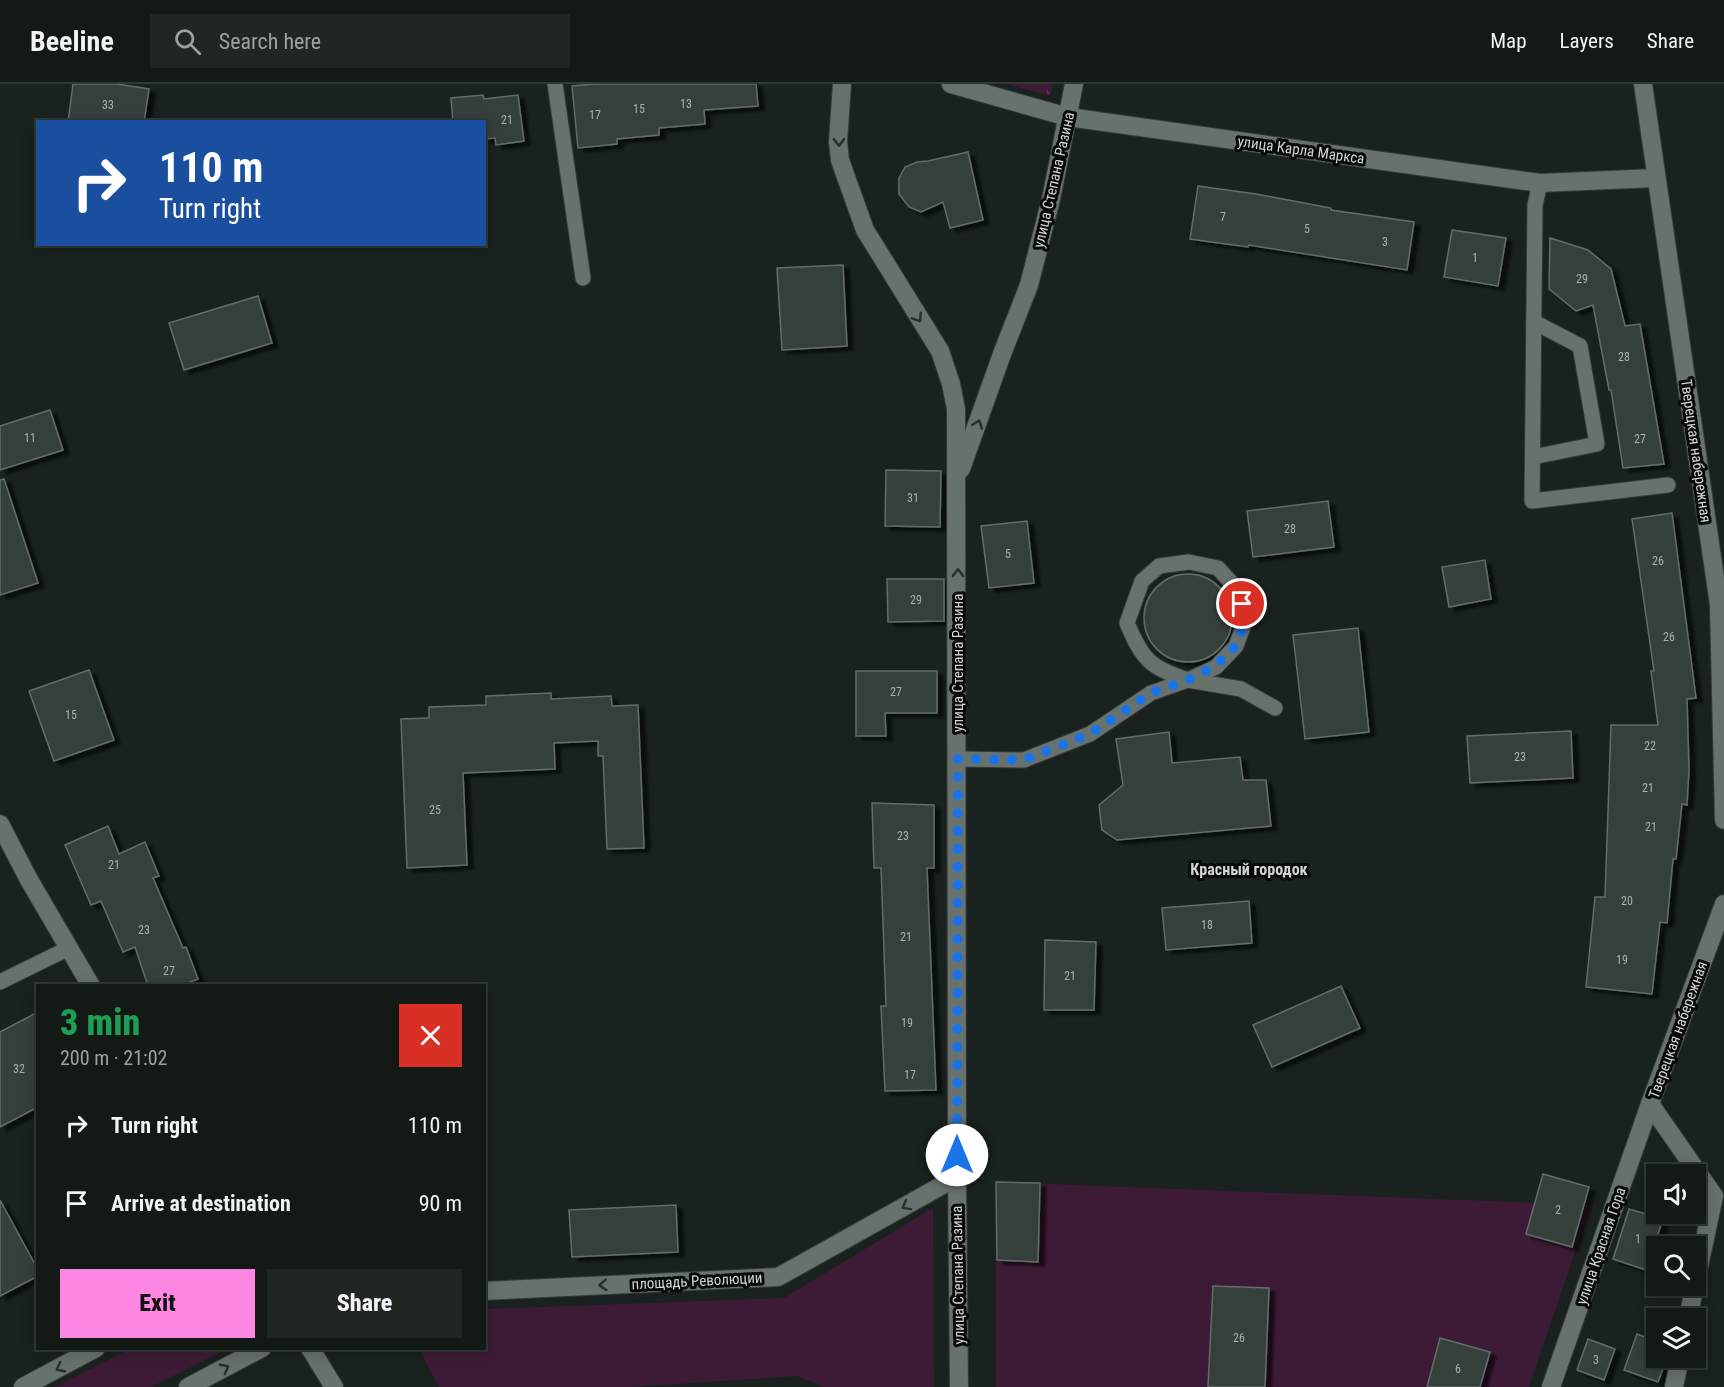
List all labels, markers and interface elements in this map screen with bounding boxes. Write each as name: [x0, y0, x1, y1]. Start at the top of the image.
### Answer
search box: [150, 14, 570, 68]
text: Beeline: [30, 25, 114, 58]
icon: search: [171, 25, 204, 58]
text: Search here: [219, 29, 321, 54]
text: Map: [1490, 29, 1527, 53]
text: Layers: [1560, 29, 1614, 53]
text: Share: [1647, 29, 1694, 53]
house number: 13: [680, 97, 692, 111]
house number: 33: [102, 98, 114, 112]
house number: 15: [633, 102, 645, 116]
house number: 17: [589, 108, 601, 122]
street label: улица Степана Разина: [1030, 110, 1078, 250]
house number: 21: [501, 113, 513, 127]
street label: улица Карла Маркса: [1236, 132, 1366, 168]
one-way arrow: [833, 138, 845, 147]
text: 110 m: [159, 143, 264, 192]
icon: right: [60, 144, 138, 222]
text: Turn right: [159, 193, 261, 225]
house number: 7: [1220, 210, 1226, 224]
house number: 5: [1304, 222, 1310, 236]
house number: 3: [1382, 235, 1388, 249]
house number: 1: [1472, 251, 1478, 265]
house number: 29: [1576, 272, 1588, 286]
one-way arrow: [911, 311, 922, 322]
house number: 28: [1618, 350, 1630, 364]
street label: Тверецкая набережная: [1677, 378, 1715, 524]
one-way arrow: [971, 419, 983, 430]
house number: 11: [24, 431, 36, 445]
house number: 27: [1634, 432, 1646, 446]
house number: 31: [907, 491, 919, 505]
house number: 28: [1284, 522, 1296, 536]
house number: 5: [1005, 547, 1011, 561]
house number: 26: [1652, 554, 1664, 568]
one-way arrow: [952, 568, 964, 577]
pin: [1216, 578, 1267, 629]
icon: arrive: [1225, 587, 1258, 620]
house number: 29: [910, 593, 922, 607]
street label: улица Степана Разина: [949, 594, 967, 732]
house number: 26: [1663, 630, 1675, 644]
house number: 27: [890, 685, 902, 699]
house number: 15: [65, 708, 77, 722]
house number: 22: [1644, 739, 1656, 753]
house number: 23: [1514, 750, 1526, 764]
house number: 21: [1642, 781, 1654, 795]
house number: 25: [429, 803, 441, 817]
house number: 21: [1645, 820, 1657, 834]
house number: 23: [897, 829, 909, 843]
house number: 21: [108, 858, 120, 872]
district label: Красный городок: [1190, 860, 1308, 879]
house number: 20: [1621, 894, 1633, 908]
house number: 18: [1201, 918, 1213, 932]
house number: 23: [138, 923, 150, 937]
house number: 21: [900, 930, 912, 944]
house number: 19: [1616, 953, 1628, 967]
street label: Тверецкая набережная: [1645, 959, 1711, 1101]
house number: 27: [163, 964, 175, 978]
house number: 21: [1064, 969, 1076, 983]
text: 3 min: [60, 1002, 140, 1044]
button: close: [399, 1004, 462, 1067]
house number: 19: [901, 1016, 913, 1030]
text: 200 m · 21:02: [60, 1046, 167, 1070]
house number: 32: [13, 1062, 25, 1076]
house number: 17: [904, 1068, 916, 1082]
icon: right: [60, 1109, 93, 1142]
text: Turn right: [111, 1113, 198, 1138]
text: 110 m: [408, 1113, 462, 1138]
position arrow: [925, 1123, 989, 1187]
map controls: [1646, 1164, 1706, 1368]
button: sound: [1646, 1164, 1706, 1224]
street label: улица Красная Гора: [1572, 1185, 1630, 1307]
icon: arrive: [60, 1187, 93, 1220]
text: Arrive at destination: [111, 1191, 291, 1216]
text: 90 m: [419, 1191, 462, 1216]
one-way arrow: [901, 1199, 912, 1210]
house number: 2: [1555, 1203, 1561, 1217]
street label: улица Степана Разина: [948, 1205, 968, 1345]
house number: 1: [1635, 1232, 1641, 1246]
button: search: [1646, 1236, 1706, 1296]
button: Exit: [60, 1269, 255, 1338]
button: Share: [267, 1269, 462, 1338]
street label: площадь Революции: [631, 1269, 763, 1293]
one-way arrow: [599, 1279, 608, 1292]
button: layers: [1646, 1308, 1706, 1368]
house number: 26: [1233, 1331, 1245, 1345]
house number: 3: [1593, 1353, 1599, 1367]
one-way arrow: [55, 1361, 66, 1372]
house number: 6: [1455, 1362, 1461, 1376]
one-way arrow: [219, 1364, 229, 1375]

